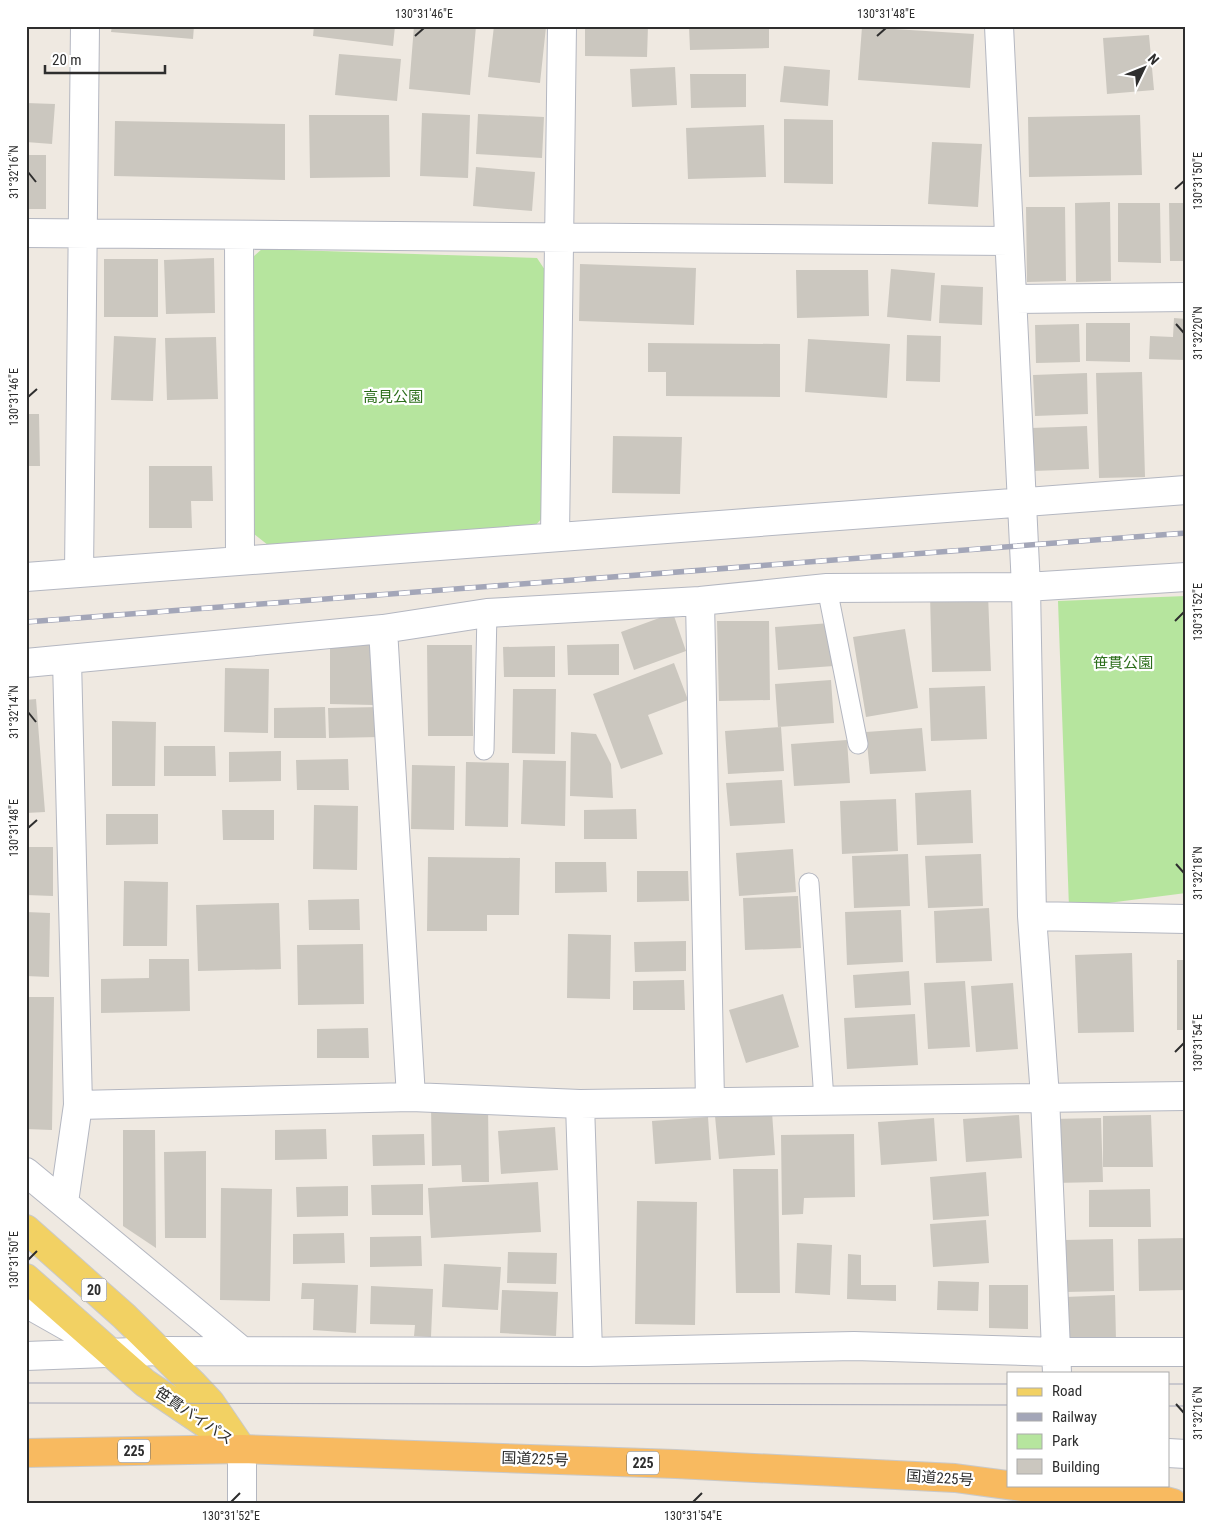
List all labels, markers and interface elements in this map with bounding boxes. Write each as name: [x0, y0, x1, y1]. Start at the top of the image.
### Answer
text: 130°31'46"E: [395, 7, 453, 21]
text: 130°31'48"E: [857, 7, 915, 21]
scale bar: [45, 42, 165, 74]
north arrow: [1120, 42, 1170, 92]
text: 20 m: [52, 51, 82, 69]
text: N: [1145, 51, 1162, 68]
text: 31°32'16"N: [7, 145, 21, 199]
text: 130°31'50"E: [1191, 152, 1205, 210]
text: 31°32'20"N: [1191, 306, 1205, 360]
text: 130°31'46"E: [7, 368, 21, 426]
park label: 高見公園: [363, 388, 423, 406]
text: 130°31'52"E: [1191, 583, 1205, 641]
park label: 笹貫公園: [1093, 654, 1153, 672]
text: 31°32'14"N: [7, 685, 21, 739]
text: 130°31'48"E: [7, 799, 21, 857]
text: 31°32'18"N: [1191, 846, 1205, 900]
text: 130°31'54"E: [1191, 1014, 1205, 1072]
text: 130°31'50"E: [7, 1231, 21, 1289]
road number: 20: [82, 1278, 106, 1302]
legend: [1007, 1372, 1170, 1486]
text: Road: [1052, 1382, 1082, 1400]
street label: 笹貫バイパス: [152, 1383, 236, 1449]
text: 31°32'16"N: [1191, 1386, 1205, 1440]
text: Railway: [1052, 1408, 1097, 1426]
text: Park: [1052, 1432, 1079, 1450]
road number: 225: [118, 1440, 150, 1462]
street label: 国道225号: [501, 1449, 569, 1469]
road number: 225: [627, 1452, 659, 1475]
text: Building: [1052, 1458, 1100, 1476]
street label: 国道225号: [906, 1467, 974, 1489]
text: 130°31'52"E: [202, 1509, 260, 1523]
text: 130°31'54"E: [664, 1509, 722, 1523]

